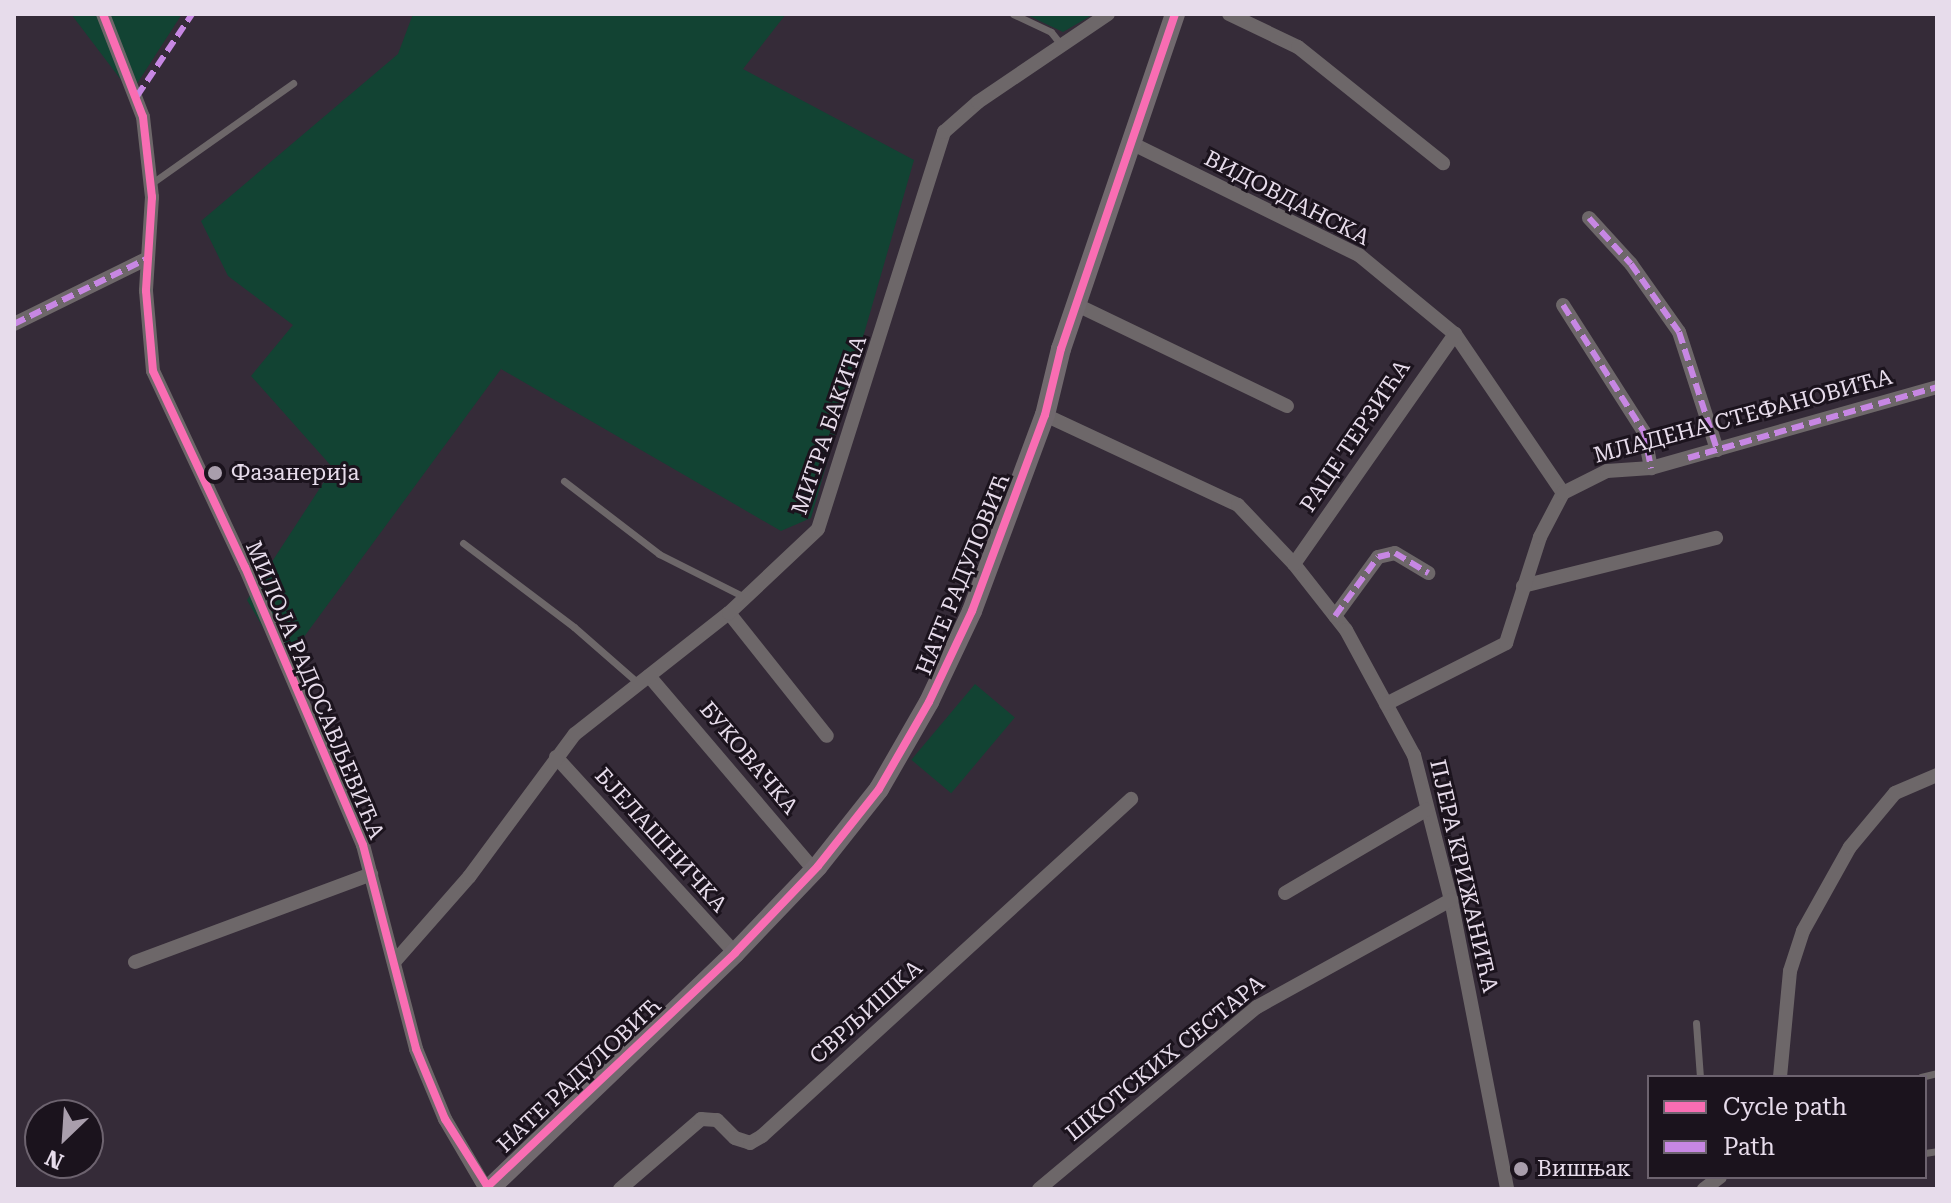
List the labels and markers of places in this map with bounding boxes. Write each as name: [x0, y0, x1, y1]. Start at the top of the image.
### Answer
place label: Фазанерија: [231, 460, 359, 486]
marker: Фазанерија: [206, 464, 224, 482]
place label: Вишњак: [1537, 1156, 1631, 1182]
marker: Вишњак: [1512, 1160, 1530, 1178]

